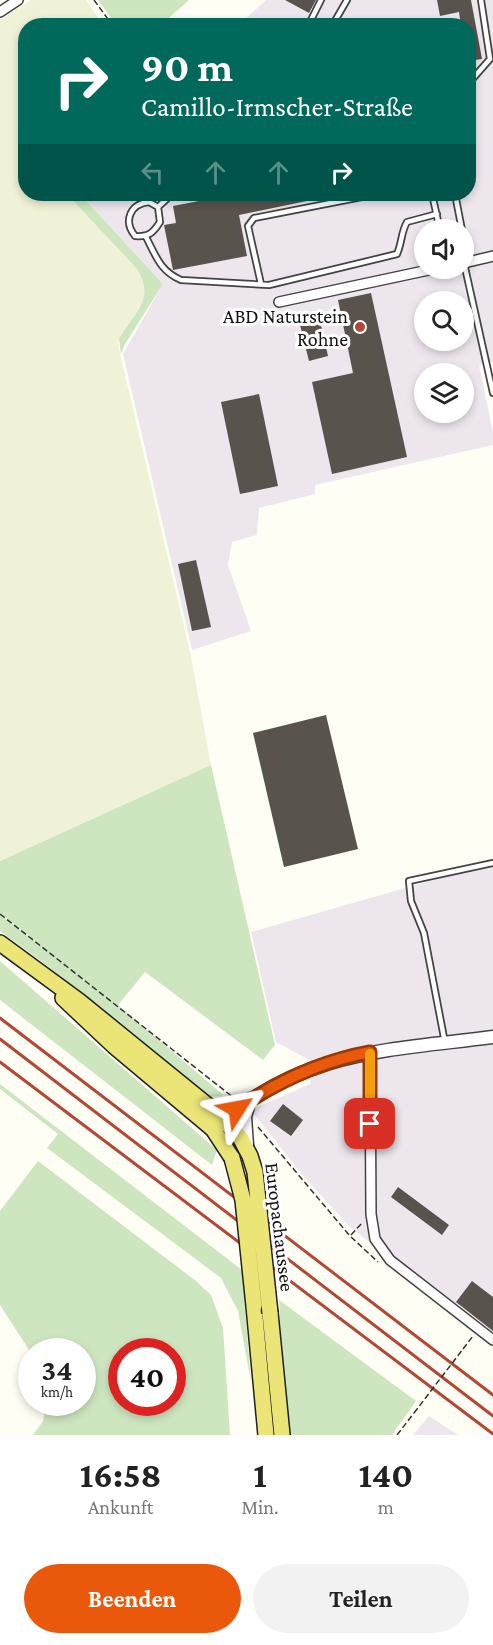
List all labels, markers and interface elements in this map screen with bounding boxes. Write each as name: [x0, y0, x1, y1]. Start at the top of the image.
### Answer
icon: right: [42, 42, 120, 120]
text: 90 m: [141, 43, 233, 90]
text: Camillo-Irmscher-Straße: [141, 92, 413, 122]
icon: left: [136, 156, 169, 189]
icon: ahead: [199, 156, 232, 189]
icon: ahead: [262, 156, 295, 189]
icon: right: [325, 156, 358, 189]
map controls: [414, 219, 474, 423]
button: sound: [414, 219, 474, 279]
button: search: [414, 291, 474, 351]
place label: ABD Naturstein Rohne: [223, 305, 348, 350]
marker: ABD Naturstein Rohne: [353, 320, 367, 334]
button: layers: [414, 363, 474, 423]
position arrow: [205, 1077, 269, 1141]
pin: [344, 1098, 395, 1149]
icon: arrive: [353, 1107, 386, 1140]
street label: Europachaussee: [260, 1161, 299, 1293]
speed limit sign: 40: [108, 1338, 186, 1416]
text: 34: [42, 1353, 72, 1386]
text: km/h: [41, 1384, 73, 1400]
text: 16:58: [80, 1455, 162, 1495]
text: 1: [253, 1455, 267, 1495]
text: 140: [358, 1455, 413, 1495]
text: Ankunft: [88, 1496, 153, 1518]
text: Min.: [241, 1496, 279, 1518]
text: m: [378, 1496, 394, 1518]
button: Beenden: [24, 1564, 241, 1633]
button: Teilen: [253, 1564, 469, 1633]

